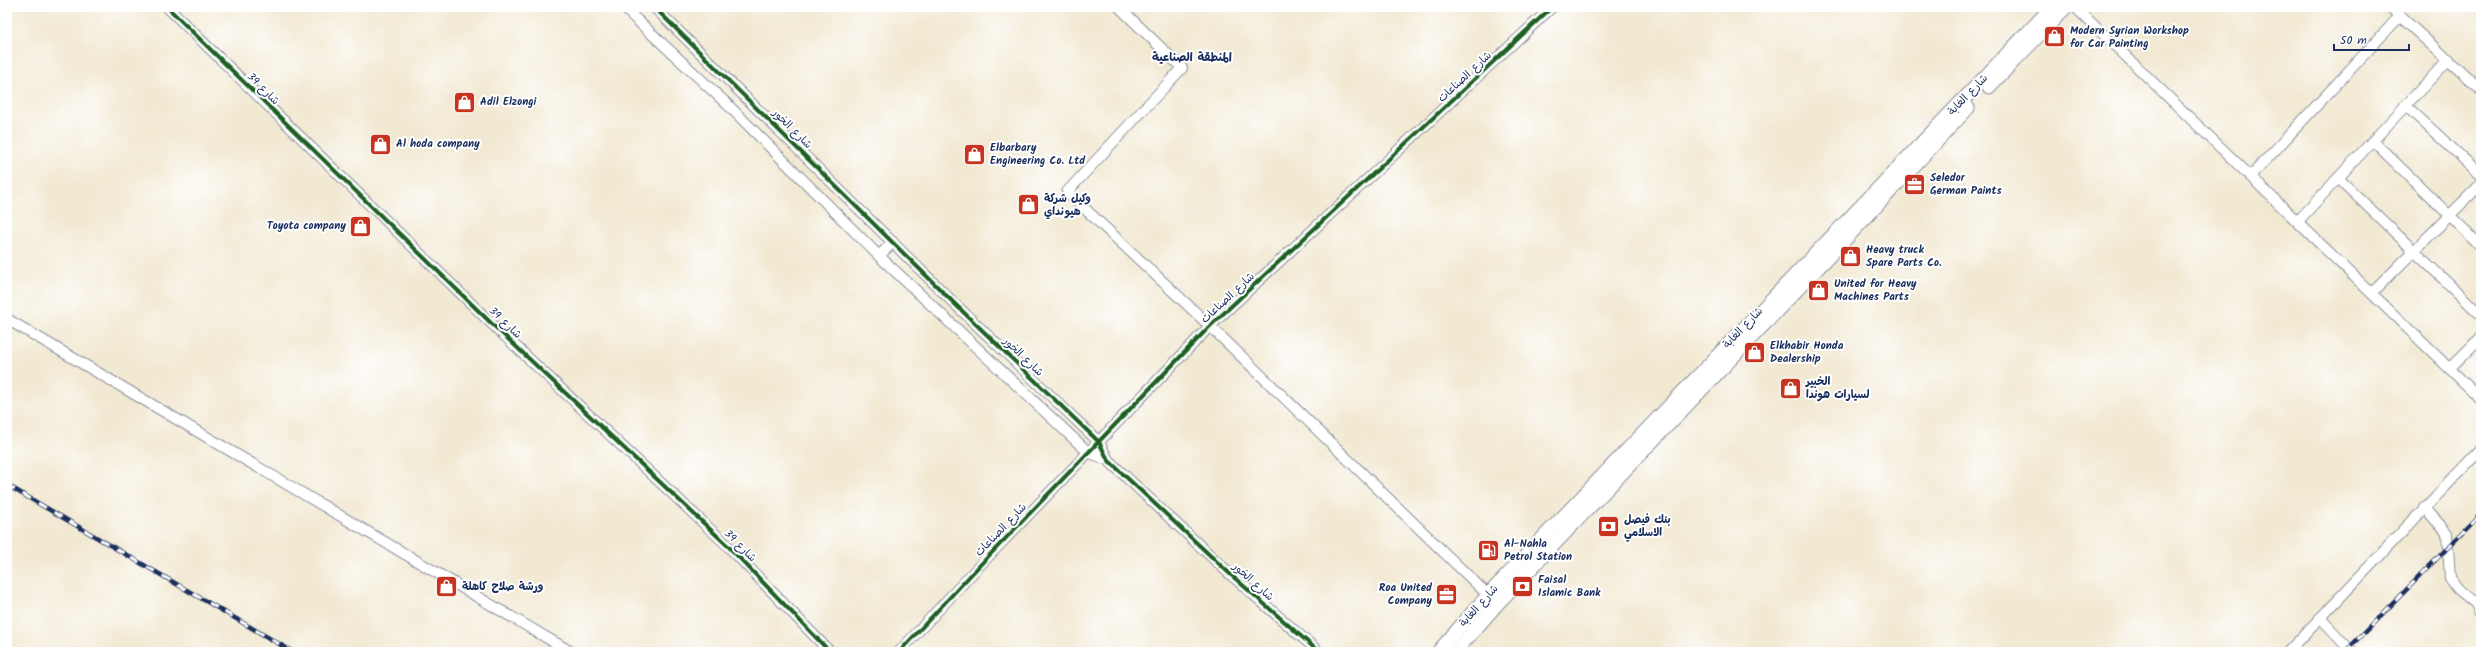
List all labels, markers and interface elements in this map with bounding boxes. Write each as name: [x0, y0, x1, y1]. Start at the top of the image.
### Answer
place label: Modern Syrian Workshop for Car Painting: [2070, 22, 2189, 53]
shop icon: Modern Syrian Workshop for Car Painting: [2042, 24, 2068, 50]
scale bar: [2334, 26, 2409, 52]
text: 50 m: [2340, 31, 2367, 50]
street label: شارع الصناعات: [1434, 47, 1496, 107]
district label: المنطقة الصناعية: [1152, 48, 1232, 67]
street label: شارع 39: [243, 69, 283, 109]
street label: شارع الغابة: [1944, 70, 1992, 120]
shop icon: Adil Elzongi: [452, 89, 478, 115]
place label: Adil Elzongi: [480, 93, 538, 111]
street label: شارع الخور: [767, 104, 816, 153]
shop icon: Al hoda company: [367, 131, 393, 157]
place label: Al hoda company: [396, 135, 480, 153]
place label: Elbarbary Engineering Co. Ltd: [990, 139, 1086, 170]
shop icon: Elbarbary Engineering Co. Ltd: [962, 141, 988, 167]
place label: Seledor German Paints: [1930, 169, 2002, 200]
office icon: Seledor German Paints: [1901, 171, 1927, 197]
place label: وكيل شركة هيونداي: [1044, 190, 1091, 221]
shop icon: وكيل شركة هيونداي: [1015, 192, 1041, 218]
shop icon: Toyota company: [348, 213, 374, 239]
place label: Toyota company: [267, 217, 346, 235]
place label: Heavy truck Spare Parts Co.: [1866, 241, 1942, 272]
shop icon: Heavy truck Spare Parts Co.: [1837, 243, 1863, 269]
street label: شارع الصناعات: [1197, 268, 1259, 328]
place label: United for Heavy Machines Parts: [1834, 275, 1917, 306]
shop icon: United for Heavy Machines Parts: [1805, 277, 1831, 303]
street label: شارع 39: [484, 303, 526, 343]
street label: شارع الغابة: [1719, 303, 1767, 353]
street label: شارع الخور: [998, 332, 1047, 381]
place label: Elkhabir Honda Dealership: [1770, 337, 1844, 368]
shop icon: Elkhabir Honda Dealership: [1742, 339, 1768, 365]
place label: الخبير لسيارات هوندا: [1805, 373, 1869, 404]
shop icon: الخبير لسيارات هوندا: [1777, 375, 1803, 401]
street label: شارع الصناعات: [971, 499, 1031, 561]
place label: بنك فيصل الاسلامي: [1624, 511, 1671, 542]
bank icon: بنك فيصل الاسلامي: [1595, 513, 1621, 539]
street label: شارع 39: [720, 526, 760, 566]
place label: Al-Nahla Petrol Station: [1504, 535, 1572, 566]
fuel station icon: Al-Nahla Petrol Station: [1475, 537, 1501, 563]
street label: شارع الخور: [1227, 558, 1278, 606]
place label: Faisal Islamic Bank: [1538, 571, 1601, 602]
bank icon: Faisal Islamic Bank: [1509, 573, 1535, 599]
shop icon: ورشة صلاح كاهلة: [434, 574, 460, 600]
place label: ورشة صلاح كاهلة: [462, 578, 544, 596]
place label: Roa United Company: [1379, 579, 1433, 610]
office icon: Roa United Company: [1434, 581, 1460, 607]
street label: شارع الغابة: [1455, 581, 1503, 631]

